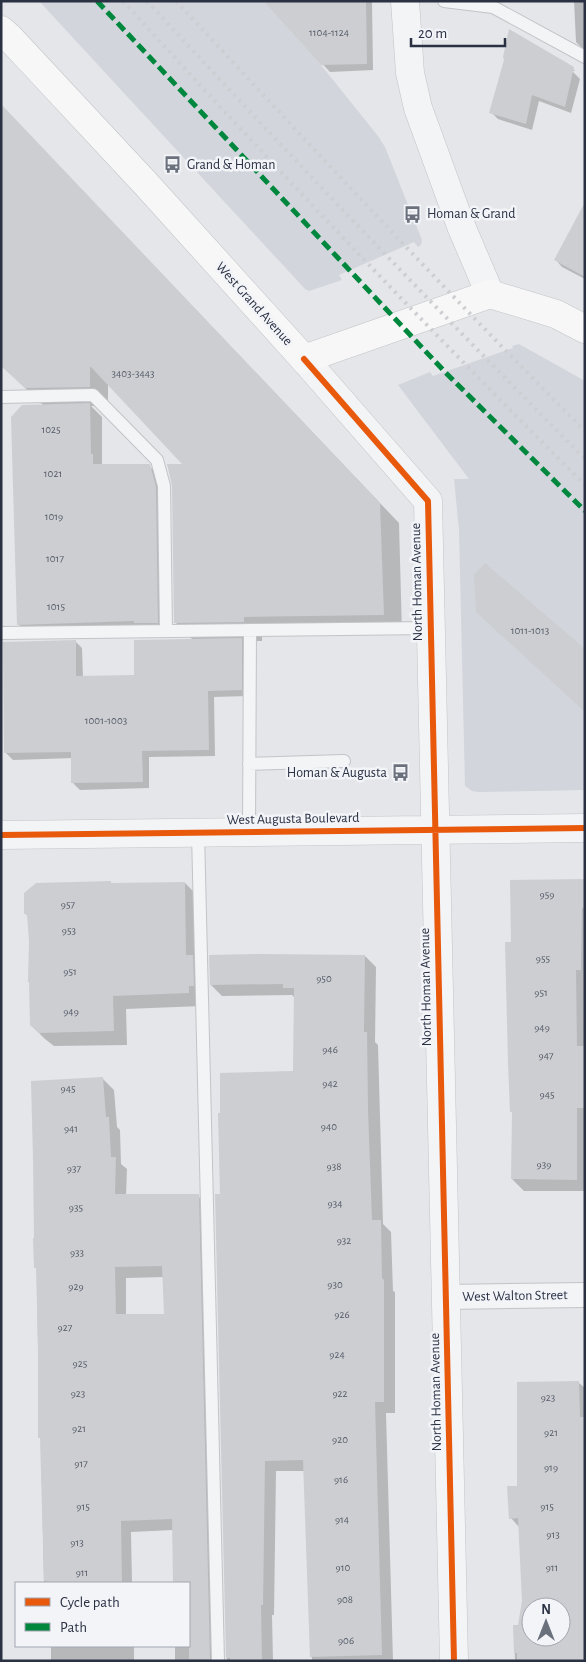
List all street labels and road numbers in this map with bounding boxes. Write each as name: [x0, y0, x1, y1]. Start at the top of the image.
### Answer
street label: West Grand Avenue: [213, 260, 295, 348]
street label: North Homan Avenue: [409, 523, 425, 641]
street label: West Augusta Boulevard: [227, 811, 359, 827]
street label: North Homan Avenue: [418, 928, 434, 1046]
street label: West Walton Street: [462, 1288, 568, 1304]
street label: North Homan Avenue: [428, 1333, 444, 1451]

